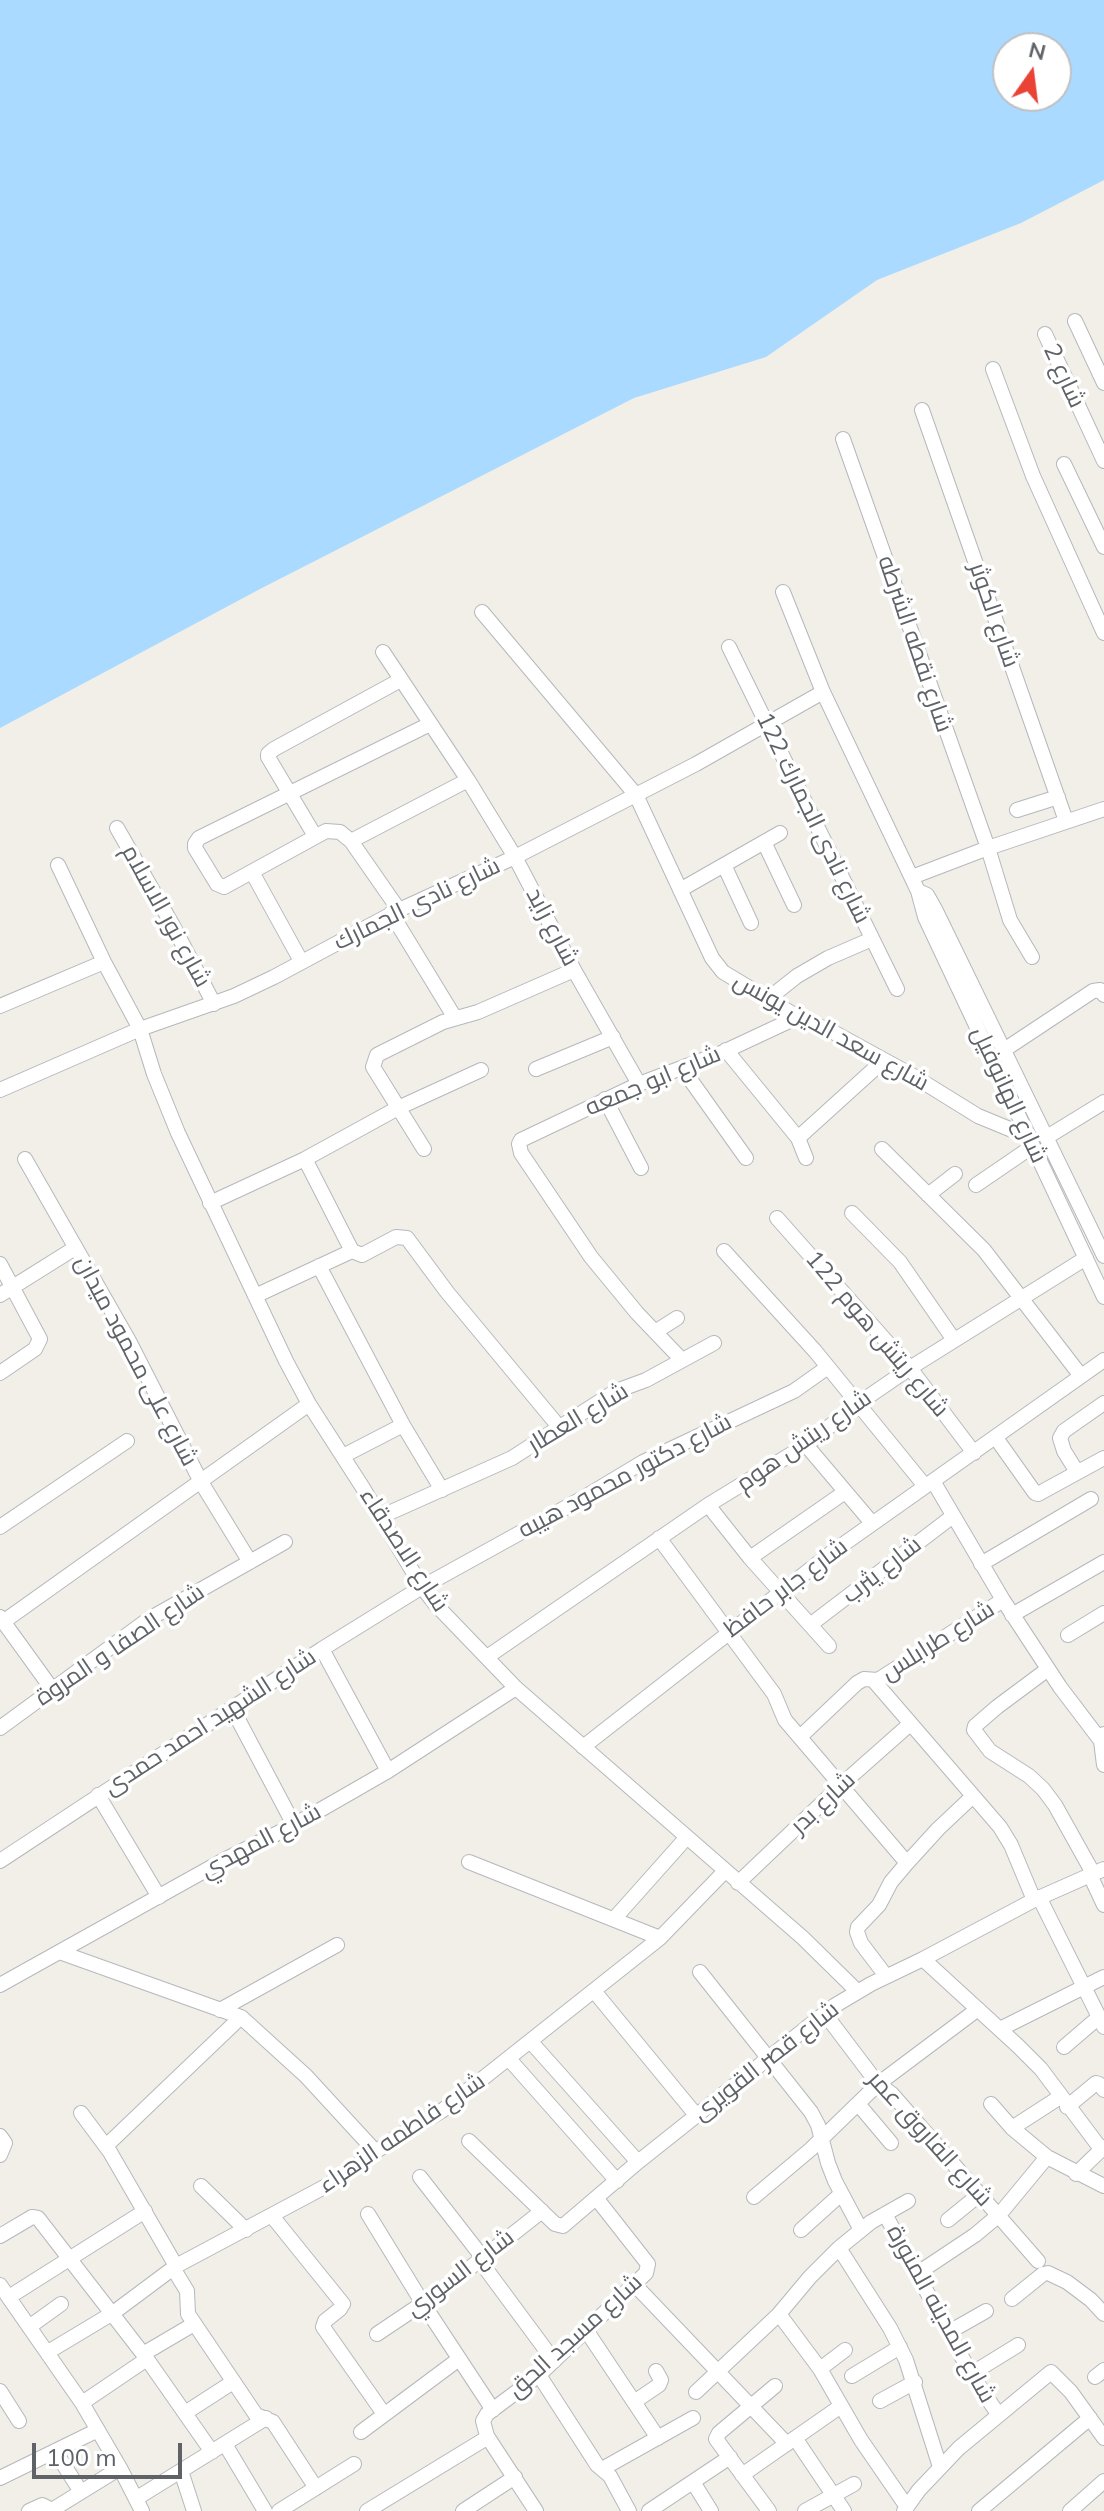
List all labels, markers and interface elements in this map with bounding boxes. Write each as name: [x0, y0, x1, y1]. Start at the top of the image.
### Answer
north arrow: [992, 32, 1072, 112]
text: N: [1026, 35, 1049, 66]
street label: شارع 2: [1037, 339, 1091, 413]
street label: شارع نقطه الشرطه: [871, 552, 959, 736]
street label: شارع الكوثر: [963, 559, 1025, 671]
street label: شارع نادى الجمارك 122: [749, 708, 877, 928]
street label: شارع نور الاسلام: [115, 840, 217, 992]
street label: شارع نادى الجمارك: [329, 851, 505, 957]
street label: شارع زايد: [519, 883, 585, 971]
street label: شارع سعد الدين يونس: [728, 966, 934, 1098]
street label: شارع الهانوفيل: [965, 1022, 1053, 1168]
street label: شارع ابو جمعه: [581, 1040, 725, 1122]
street label: شارع ريتش هوم 122: [799, 1245, 955, 1423]
street label: شارع على محمود ميدان: [68, 1251, 204, 1471]
street label: شارع العطار: [522, 1377, 634, 1459]
street label: شارع ريتش هوم: [731, 1384, 877, 1498]
street label: شارع دكتور محمود هيبه: [513, 1407, 737, 1545]
street label: شارع الاصدقاء: [353, 1483, 455, 1617]
street label: شارع يثرب: [837, 1530, 927, 1610]
street label: شارع جابر حافظ: [719, 1532, 853, 1644]
street label: شارع الصفا و المروة: [30, 1578, 210, 1712]
street label: شارع طرابلس: [876, 1595, 1000, 1687]
street label: شارع الشهيد احمد حمدى: [98, 1643, 322, 1801]
street label: شارع بدر: [785, 1766, 861, 1840]
street label: شارع المهدي: [196, 1797, 326, 1885]
street label: شارع قصر القويرى: [687, 1995, 845, 2127]
street label: شارع الفاروق عمر: [862, 2065, 998, 2213]
street label: شارع فاطمه الزهراء: [313, 2067, 491, 2199]
street label: شارع المدينه المنورة: [880, 2220, 1002, 2408]
street label: شارع السوري: [400, 2223, 520, 2323]
street label: شارع مسجد الحق: [502, 2268, 648, 2404]
scale bar: [36, 2427, 186, 2477]
text: 100 m: [46, 2442, 117, 2472]

